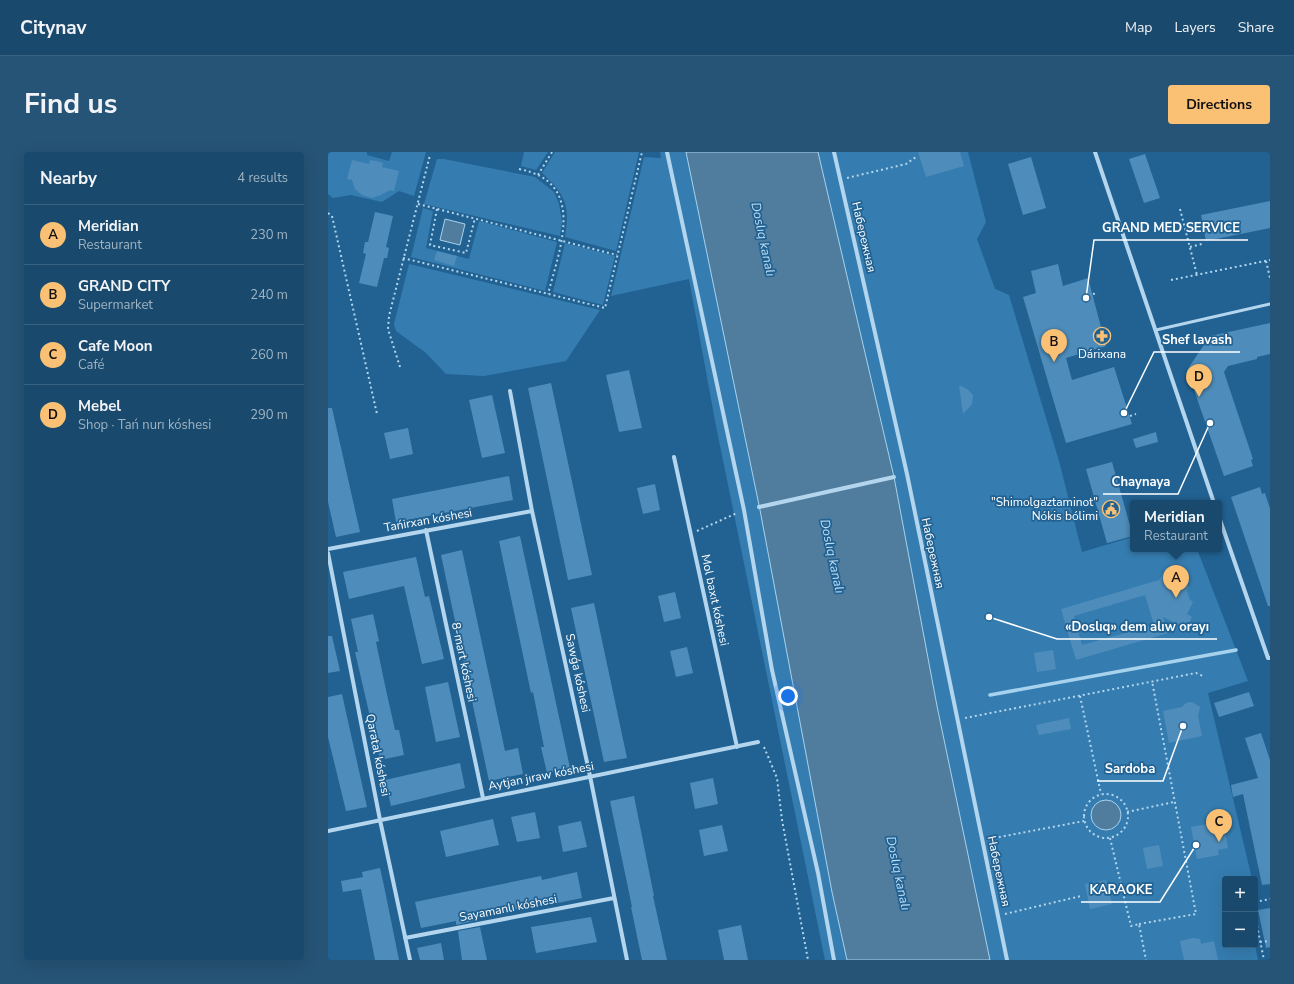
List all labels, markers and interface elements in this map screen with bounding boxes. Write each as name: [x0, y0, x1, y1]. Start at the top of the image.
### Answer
text: Citynav: [20, 15, 87, 41]
text: Map: [1125, 18, 1152, 37]
text: Layers: [1174, 18, 1216, 37]
text: Share: [1238, 18, 1274, 37]
text: Find us: [24, 85, 118, 123]
button: Directions: [1168, 85, 1270, 124]
text: Nearby: [40, 167, 97, 190]
text: 4 results: [237, 169, 288, 187]
water label: Doslıq kanalı: [746, 200, 780, 278]
street label: Набережная: [848, 200, 880, 274]
callout: GRAND MED SERVICE: [1094, 215, 1248, 240]
text: Meridian: [78, 216, 139, 236]
text: GRAND MED SERVICE: [1102, 219, 1240, 237]
text: A: [48, 226, 58, 244]
text: 230 m: [250, 226, 288, 244]
text: Restaurant: [78, 236, 142, 254]
text: GRAND CITY: [78, 276, 170, 296]
text: B: [49, 286, 57, 304]
text: 240 m: [250, 286, 288, 304]
text: Supermarket: [78, 296, 153, 314]
pharmacy icon: Dárixana: [1092, 326, 1112, 346]
callout: Shef lavash: [1154, 327, 1240, 352]
pin: B: [1041, 329, 1067, 362]
text: Shef lavash: [1162, 331, 1232, 349]
text: Cafe Moon: [78, 336, 153, 356]
text: C: [49, 346, 57, 364]
text: 260 m: [250, 346, 288, 364]
place label: Dárixana: [1078, 346, 1126, 362]
text: Café: [78, 356, 105, 374]
pin: D: [1186, 364, 1212, 397]
text: Mebel: [78, 396, 121, 416]
text: D: [48, 406, 58, 424]
text: 290 m: [250, 406, 288, 424]
text: Shop · Tań nurı kóshesi: [78, 416, 211, 434]
callout: Chaynaya: [1103, 469, 1178, 494]
text: Chaynaya: [1112, 473, 1170, 491]
place label: "Shimolgaztaminot" Nókis bólimi: [991, 494, 1098, 524]
public building icon: "Shimolgaztaminot" Nókis bólimi: [1101, 499, 1121, 519]
popup: [1130, 500, 1222, 552]
street label: Tańirxan kóshesi: [383, 504, 473, 536]
text: Meridian: [1144, 507, 1205, 527]
street label: Набережная: [918, 516, 948, 590]
water label: Doslıq kanalı: [815, 517, 849, 595]
text: Restaurant: [1144, 527, 1208, 545]
street label: Mol baxıt kóshesi: [697, 553, 733, 647]
pin: A: [1163, 565, 1189, 598]
callout: «Doslıq» dem alıw orayı: [1057, 614, 1217, 639]
text: «Doslıq» dem alıw orayı: [1065, 618, 1209, 636]
street label: 8-mart kóshesi: [448, 621, 480, 703]
street label: Sawǵa kóshesi: [562, 632, 594, 714]
your location: [778, 686, 798, 706]
street label: Qaratal kóshesi: [362, 713, 394, 797]
callout: Sardoba: [1097, 756, 1163, 781]
street label: Aytjan jıraw kóshesi: [487, 758, 595, 794]
text: Sardoba: [1105, 760, 1155, 778]
pin: C: [1206, 809, 1232, 842]
water label: Doslıq kanalı: [881, 834, 915, 912]
street label: Набережная: [984, 834, 1014, 908]
map controls: [1222, 876, 1258, 948]
button: +: [1222, 876, 1258, 912]
callout: KARAOKE: [1081, 877, 1160, 902]
text: KARAOKE: [1090, 881, 1153, 899]
street label: Sayamanlı kóshesi: [458, 891, 558, 925]
button: −: [1222, 912, 1258, 948]

